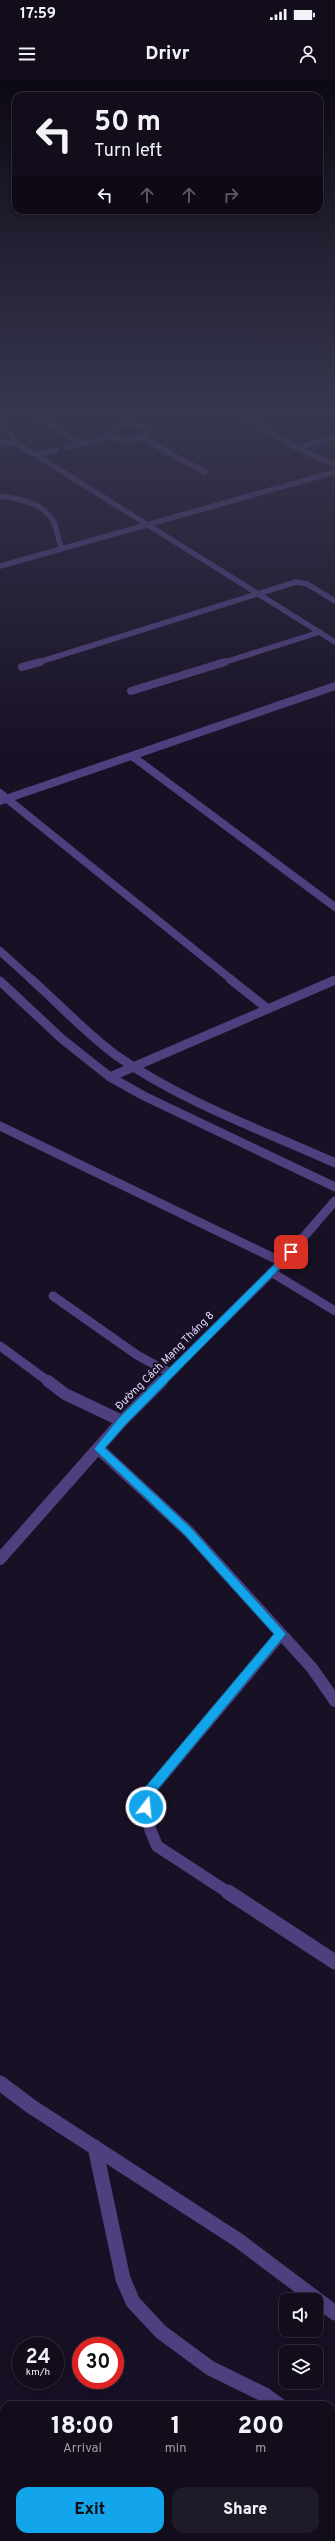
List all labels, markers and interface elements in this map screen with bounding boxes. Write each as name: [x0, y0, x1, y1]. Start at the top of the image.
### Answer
text: 17:59: [20, 5, 56, 24]
icon: menu: [16, 43, 38, 65]
text: Drivr: [146, 43, 189, 66]
icon: person: [297, 43, 319, 65]
text: 50 m: [94, 105, 161, 141]
icon: left: [28, 108, 80, 160]
text: Turn left: [94, 140, 162, 163]
icon: left: [94, 184, 116, 206]
icon: ahead: [136, 184, 158, 206]
icon: ahead: [178, 184, 200, 206]
icon: right: [220, 184, 242, 206]
pin: [274, 1235, 308, 1269]
icon: arrive: [280, 1241, 302, 1263]
street label: Đường Cách Mạng Tháng 8: [113, 1309, 217, 1413]
position arrow: [125, 1786, 167, 1828]
map controls: [279, 2293, 323, 2389]
button: sound: [279, 2293, 323, 2337]
speed limit sign: 30: [72, 2337, 124, 2389]
text: 24: [25, 2345, 51, 2371]
button: layers: [279, 2345, 323, 2389]
text: km/h: [26, 2366, 50, 2379]
text: 18:00: [51, 2412, 114, 2442]
text: 1: [171, 2412, 181, 2442]
text: 200: [237, 2412, 284, 2442]
text: Arrival: [63, 2441, 102, 2457]
text: min: [165, 2441, 187, 2457]
text: m: [255, 2441, 266, 2457]
button: Exit: [16, 2487, 164, 2533]
button: Share: [172, 2487, 319, 2533]

